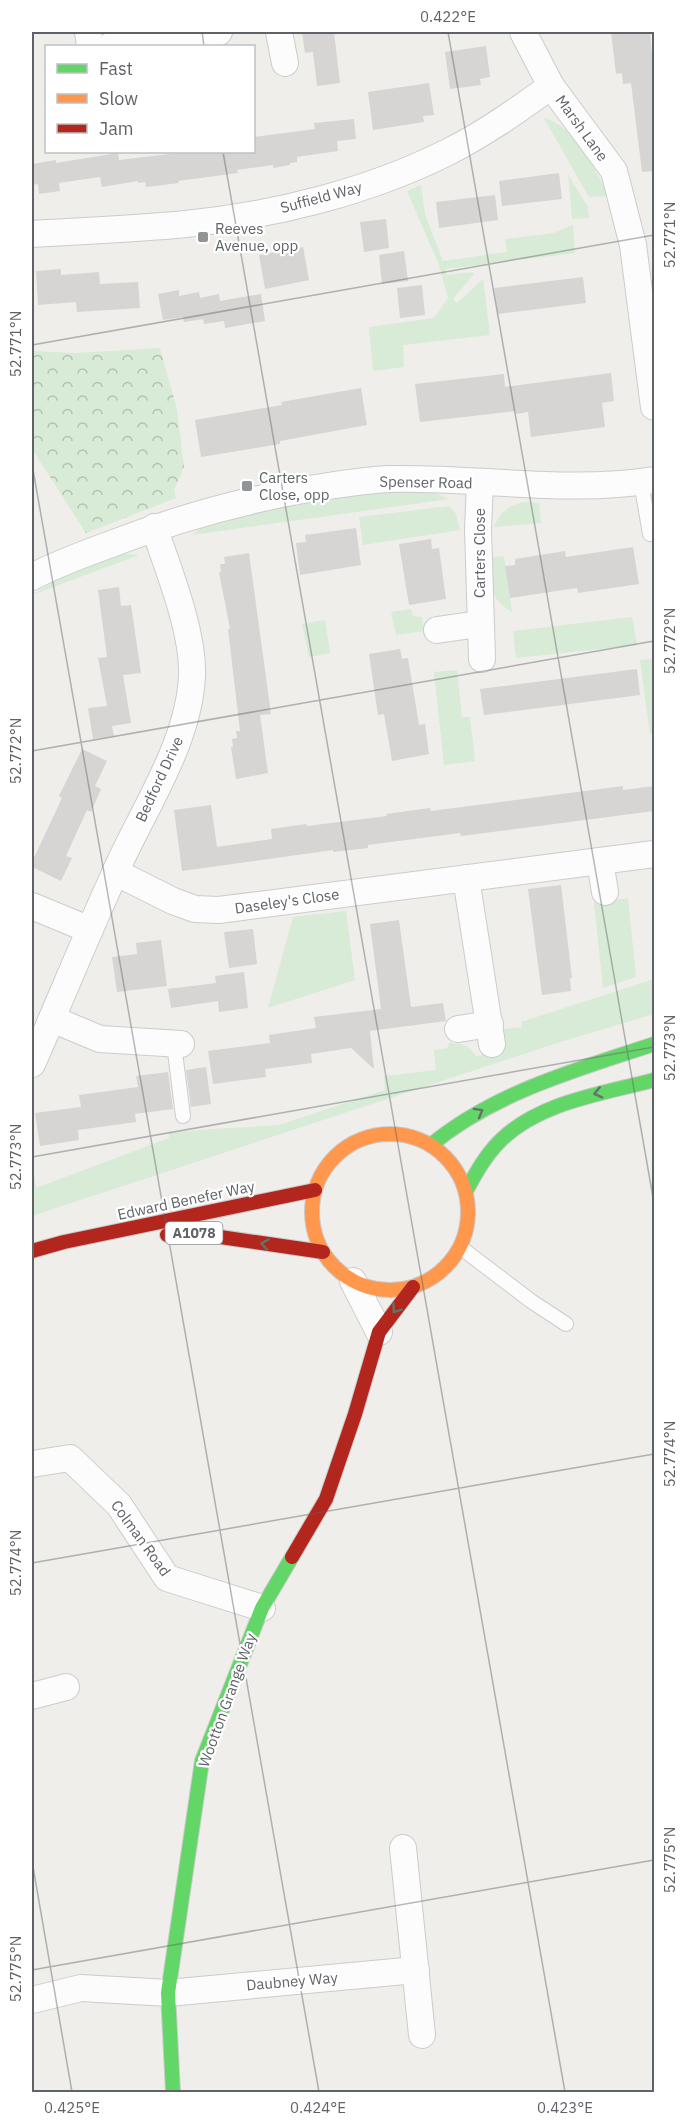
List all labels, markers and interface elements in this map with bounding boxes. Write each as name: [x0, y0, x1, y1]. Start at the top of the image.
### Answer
text: 0.422°E: [420, 7, 476, 26]
legend: [45, 45, 255, 153]
text: Fast: [99, 57, 133, 80]
text: Slow: [99, 87, 138, 110]
street label: Marsh Lane: [552, 91, 612, 165]
text: Jam: [99, 117, 134, 140]
street label: Suffield Way: [278, 177, 364, 217]
text: 52.771°N: [660, 202, 679, 268]
place label: Reeves Avenue, opp: [215, 219, 298, 255]
marker: Reeves Avenue, opp: [196, 230, 210, 244]
text: 52.771°N: [6, 311, 25, 377]
place label: Carters Close, opp: [259, 468, 329, 504]
street label: Spenser Road: [379, 472, 473, 492]
marker: Carters Close, opp: [240, 479, 254, 493]
street label: Carters Close: [470, 508, 489, 598]
text: 52.772°N: [660, 608, 679, 674]
text: 52.772°N: [6, 718, 25, 784]
street label: Bedford Drive: [131, 733, 187, 825]
street label: Daseley's Close: [233, 884, 341, 918]
text: 52.773°N: [660, 1015, 679, 1081]
one-way arrow: [593, 1086, 603, 1099]
one-way arrow: [473, 1108, 483, 1119]
text: 52.773°N: [6, 1124, 25, 1190]
street label: Edward Benefer Way: [116, 1176, 257, 1224]
road number: A1078: [166, 1222, 222, 1244]
one-way arrow: [260, 1238, 270, 1250]
one-way arrow: [392, 1303, 403, 1314]
text: 52.774°N: [660, 1421, 679, 1487]
street label: Colman Road: [107, 1496, 175, 1580]
text: 52.774°N: [6, 1530, 25, 1596]
street label: Wootton Grange Way: [194, 1630, 260, 1770]
text: 52.775°N: [660, 1827, 679, 1893]
text: 52.775°N: [6, 1936, 25, 2002]
street label: Daubney Way: [246, 1967, 339, 1994]
text: 0.425°E: [44, 2098, 100, 2117]
text: 0.424°E: [290, 2098, 346, 2117]
text: 0.423°E: [537, 2098, 593, 2117]

